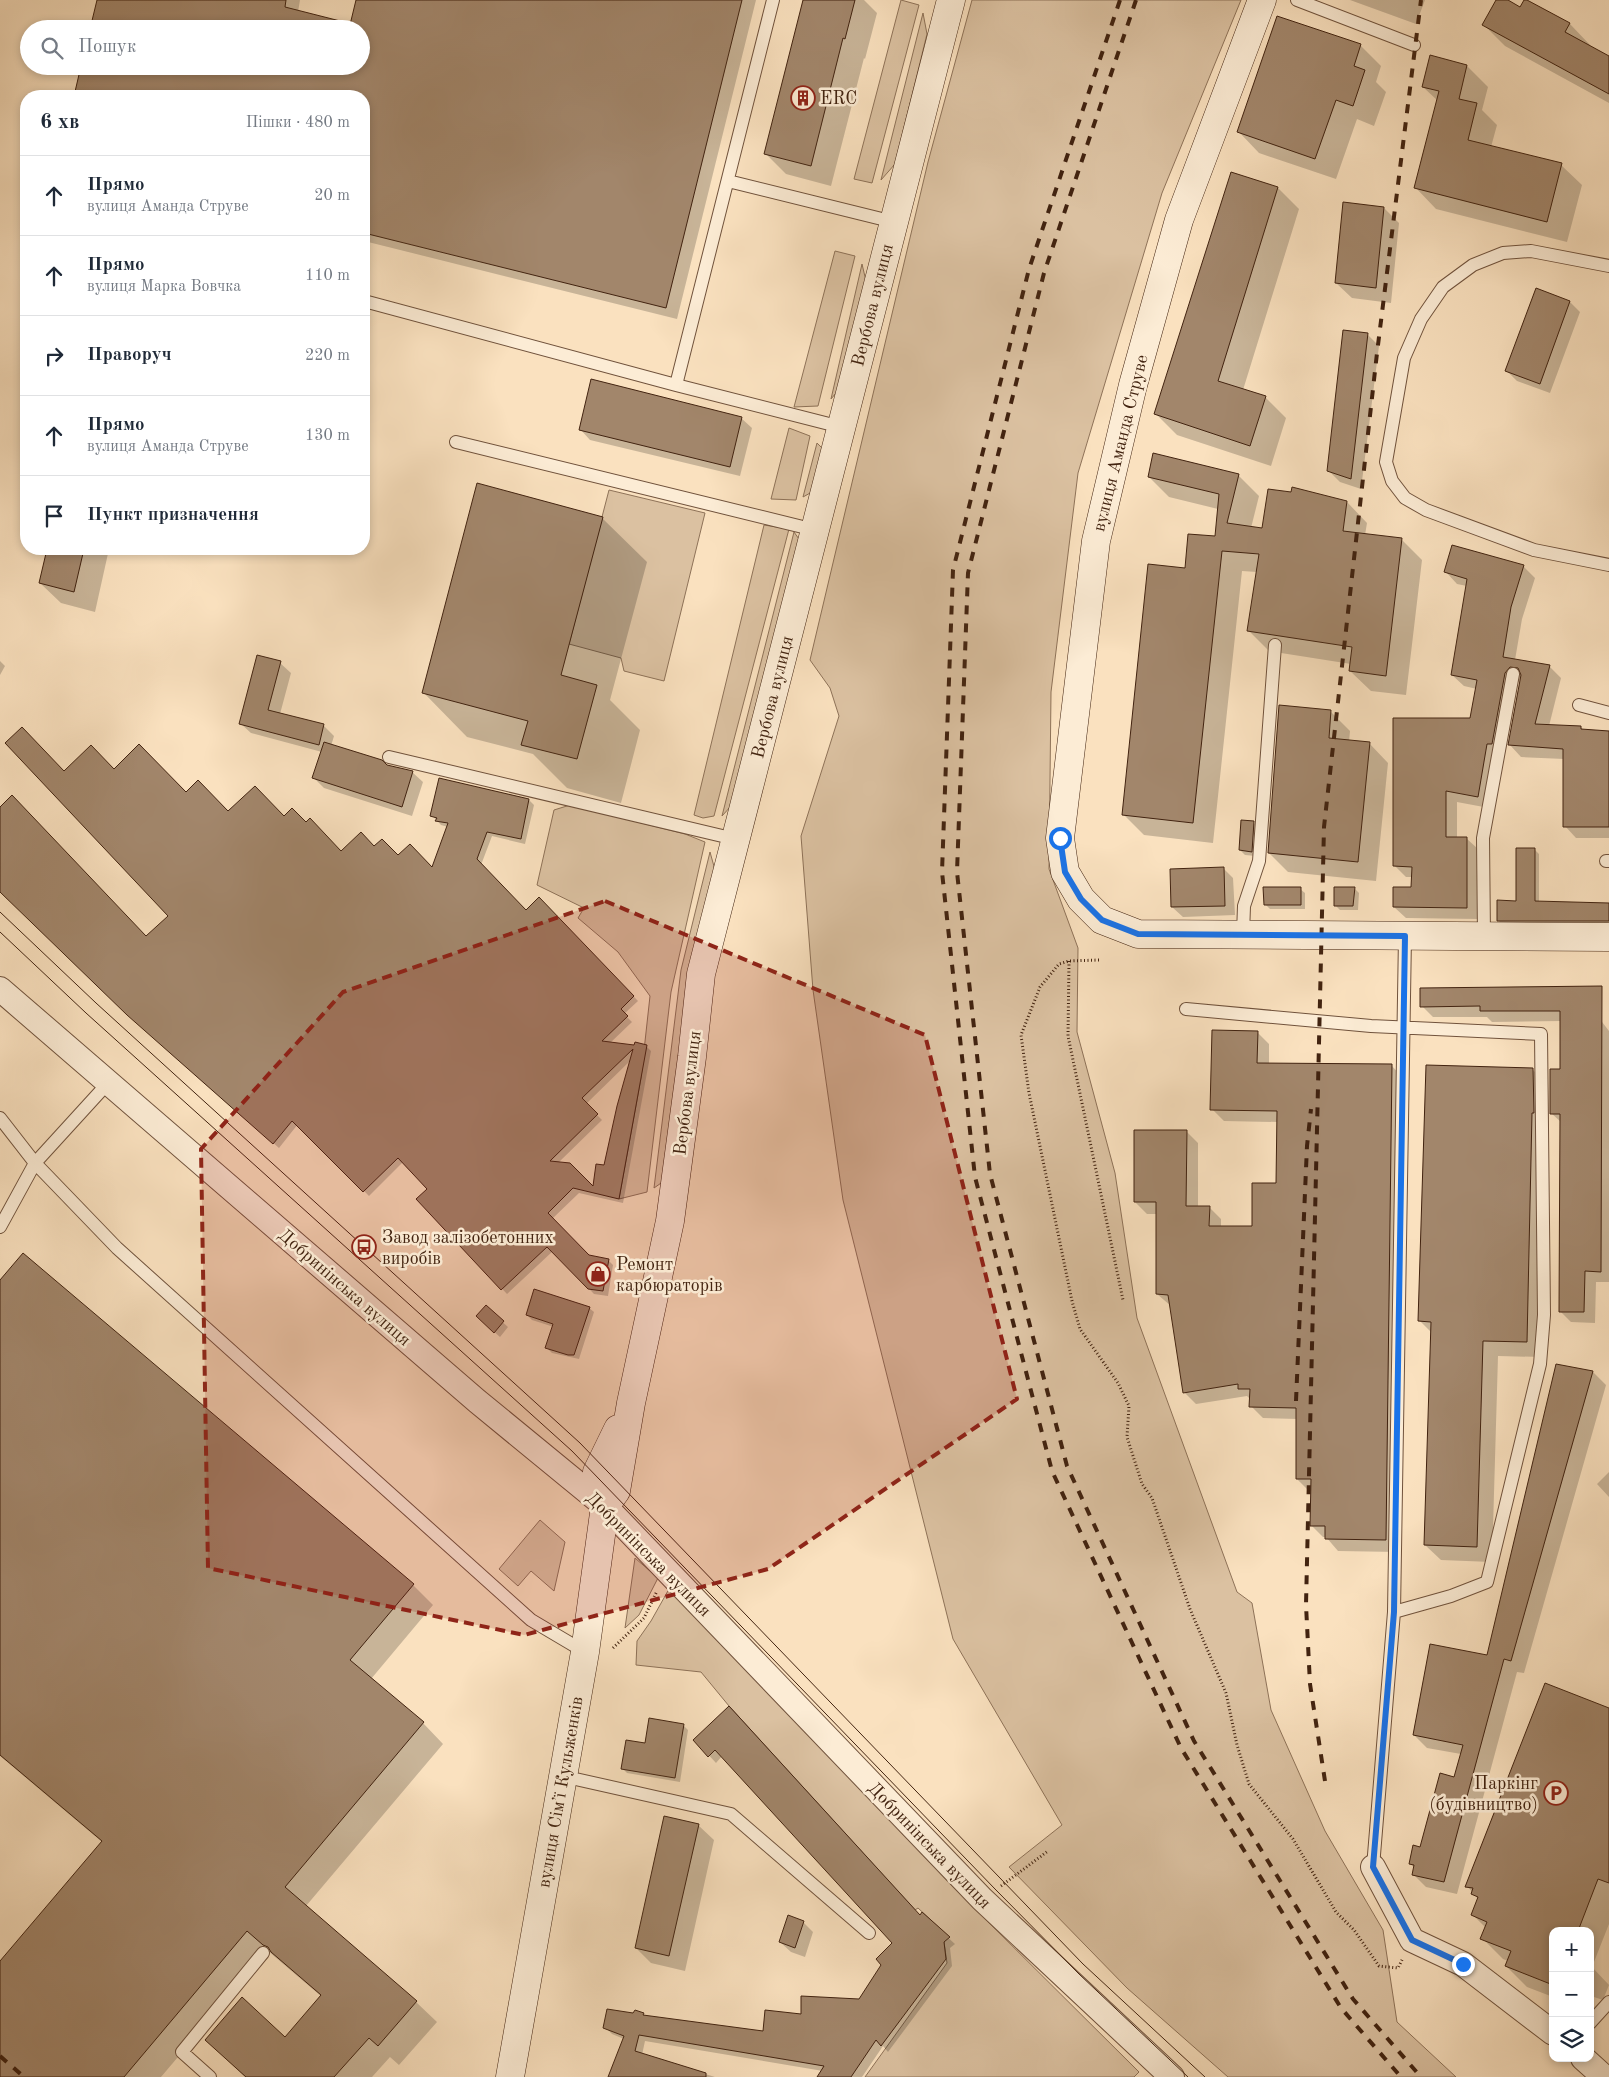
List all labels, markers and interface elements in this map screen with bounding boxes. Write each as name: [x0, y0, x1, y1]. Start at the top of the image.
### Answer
search box: [20, 20, 370, 75]
icon: search: [38, 34, 66, 62]
text: Пошук: [78, 38, 136, 57]
building icon: ERC: [790, 85, 816, 111]
place label: ERC: [820, 90, 857, 108]
text: 6 хв: [40, 112, 79, 133]
text: Пішки · 480 m: [246, 115, 350, 131]
text: Прямо: [87, 176, 145, 195]
icon: ahead: [40, 182, 68, 210]
text: 20 m: [314, 188, 350, 204]
text: вулиця Аманда Струве: [87, 199, 249, 215]
street label: Вербова вулиця: [849, 242, 897, 368]
text: Прямо: [87, 256, 145, 275]
icon: ahead: [40, 262, 68, 290]
text: 110 m: [305, 268, 350, 284]
text: вулиця Марка Вовчка: [87, 279, 241, 295]
icon: right: [40, 342, 68, 370]
text: Праворуч: [87, 346, 172, 365]
text: 220 m: [305, 348, 350, 364]
street label: вулиця Аманда Струве: [1090, 353, 1152, 534]
text: Прямо: [87, 416, 145, 435]
icon: ahead: [40, 422, 68, 450]
text: 130 m: [305, 428, 350, 444]
text: вулиця Аманда Струве: [87, 439, 249, 455]
icon: arrive: [40, 502, 68, 530]
text: Пункт призначення: [87, 506, 259, 525]
street label: Вербова вулиця: [749, 634, 797, 760]
route start: [1049, 827, 1072, 850]
street label: Вербова вулиця: [671, 1030, 705, 1157]
street label: Добринінська вулиця: [275, 1226, 414, 1350]
place label: Завод залізобетонних виробів: [382, 1229, 554, 1268]
bus stop icon: Завод залізобетонних виробів: [351, 1234, 377, 1260]
place label: Ремонт карбюраторів: [616, 1256, 723, 1295]
shop icon: Ремонт карбюраторів: [585, 1261, 611, 1287]
street label: Добринінська вулиця: [582, 1489, 714, 1621]
street label: вулиця Сімʼї Кульженків: [535, 1695, 587, 1889]
place label: Паркінг (будівництво): [1429, 1775, 1538, 1814]
street label: Добринінська вулиця: [864, 1779, 994, 1912]
parking icon: Паркінг (будівництво): [1543, 1780, 1569, 1806]
map controls: [1549, 1927, 1594, 2062]
button: +: [1549, 1927, 1594, 1972]
route end: [1452, 1953, 1475, 1976]
button: −: [1549, 1972, 1594, 2017]
button: layers: [1549, 2017, 1594, 2062]

